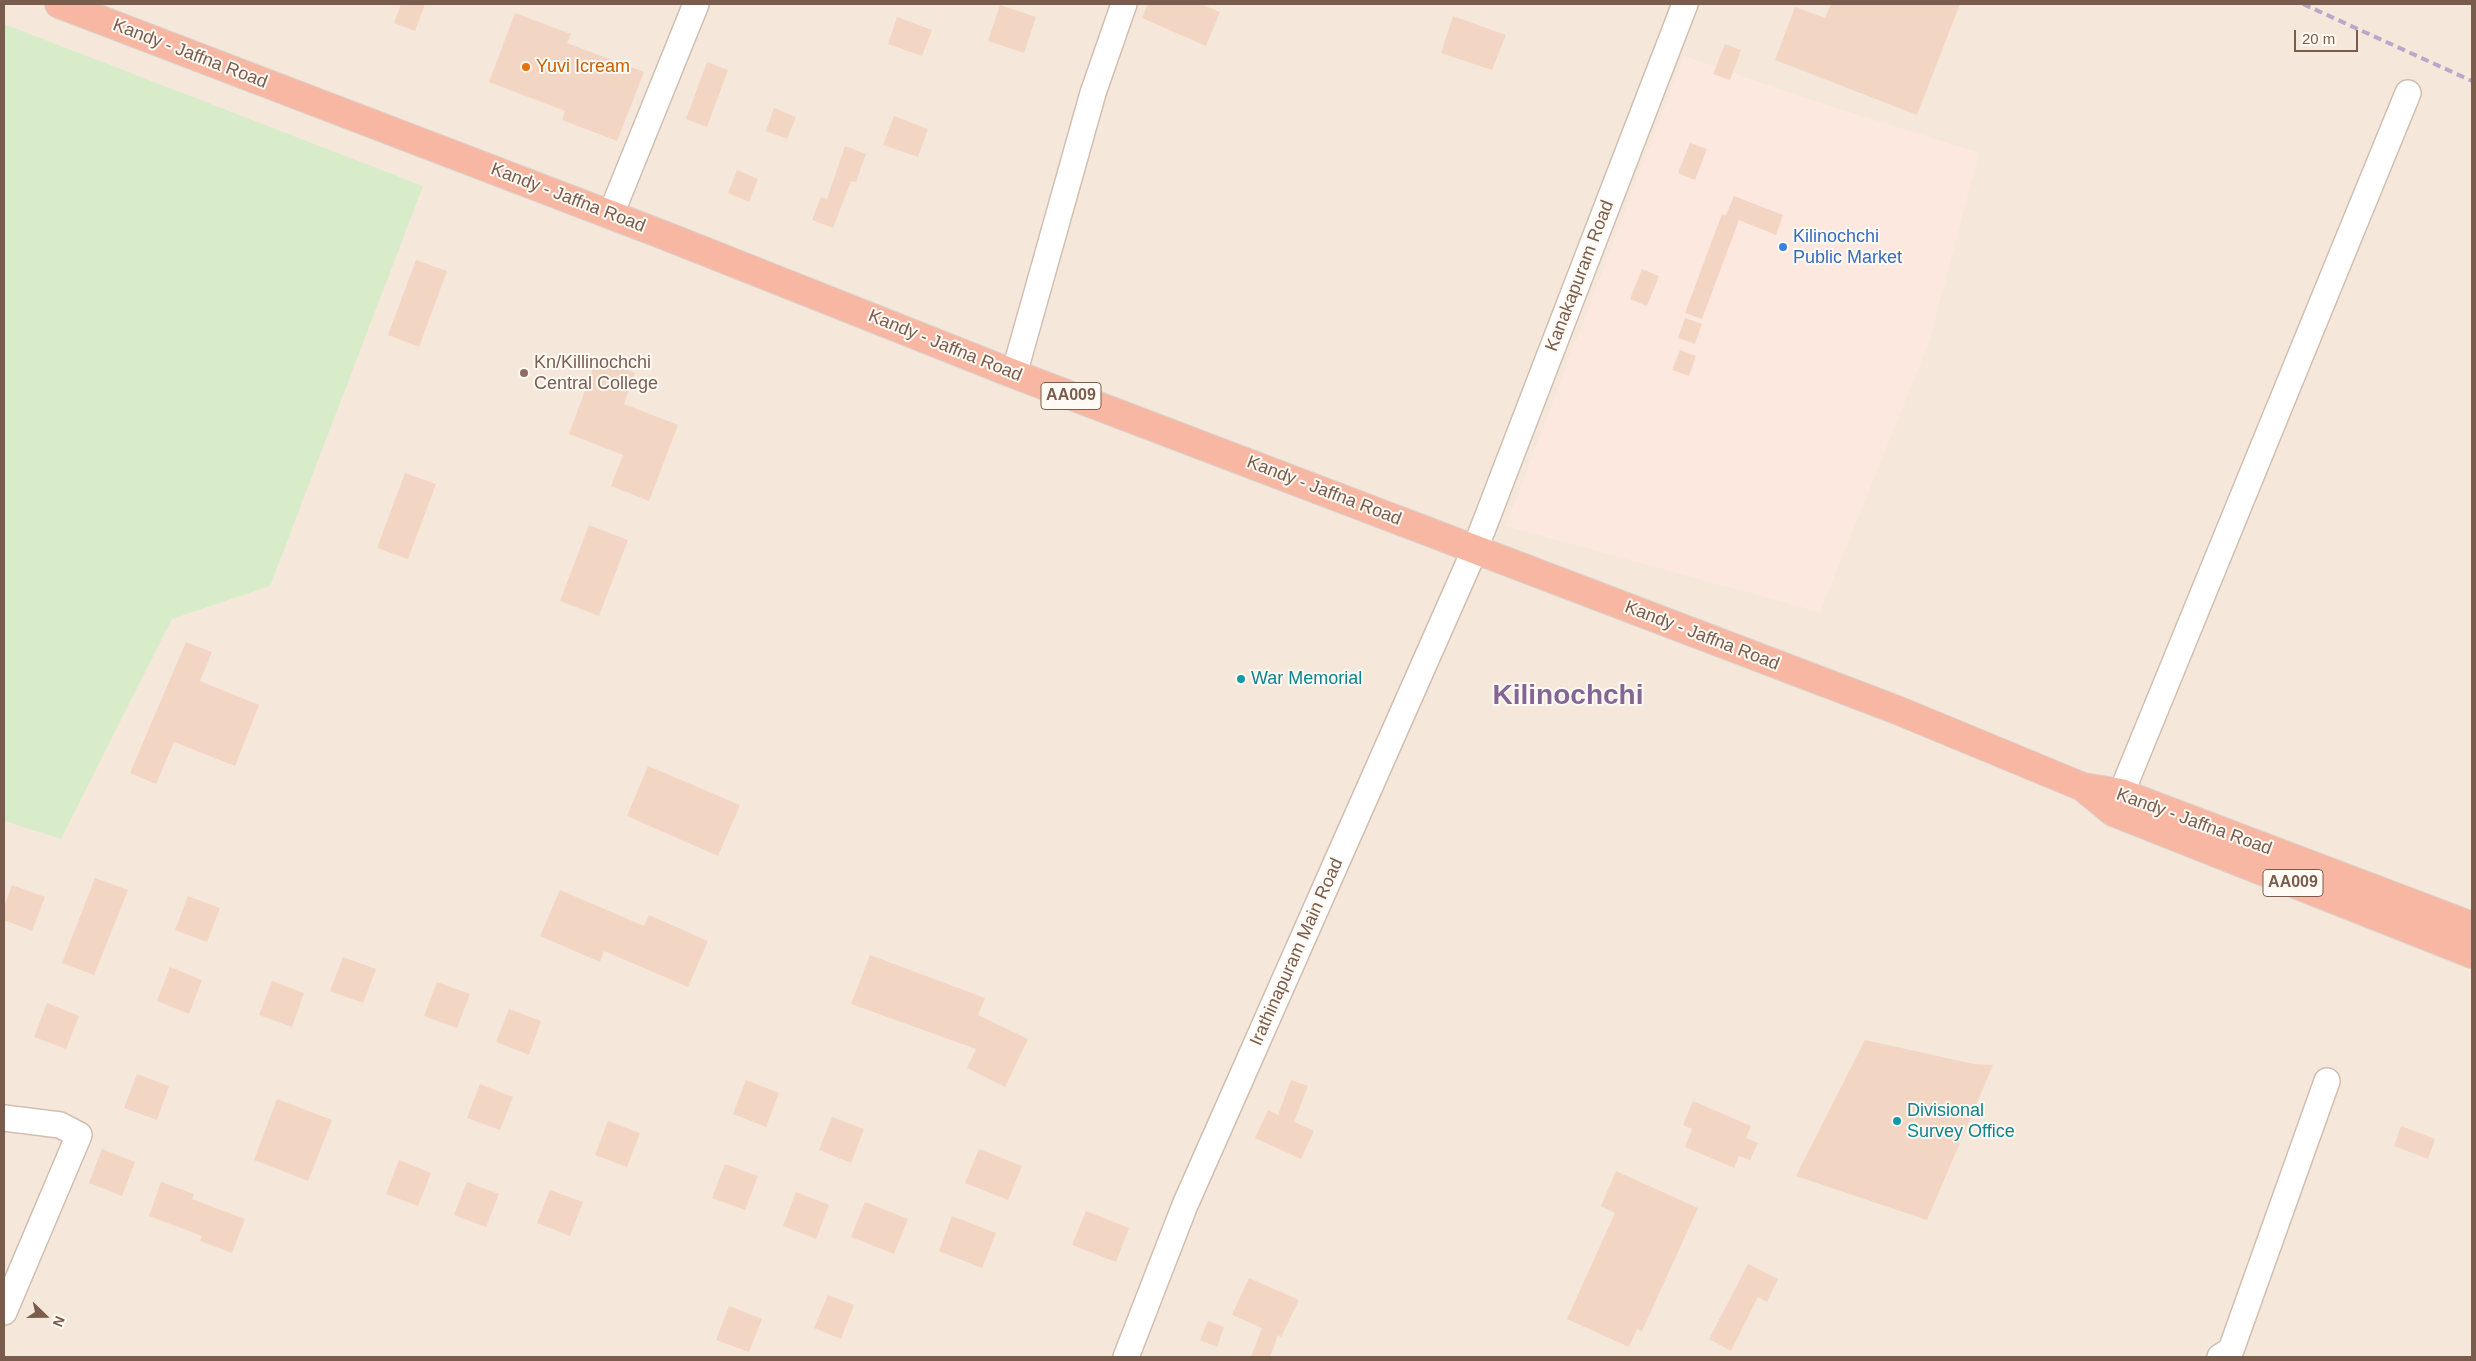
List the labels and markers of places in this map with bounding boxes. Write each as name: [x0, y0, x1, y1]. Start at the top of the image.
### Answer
place label: Yuvi Icream: [536, 56, 630, 78]
marker: Yuvi Icream: [520, 61, 532, 73]
place label: Kilinochchi Public Market: [1793, 226, 1902, 268]
marker: Kilinochchi Public Market: [1777, 241, 1789, 253]
place label: Kn/Killinochchi Central College: [534, 352, 658, 394]
marker: Kn/Killinochchi Central College: [518, 367, 530, 379]
place label: War Memorial: [1251, 668, 1362, 690]
marker: War Memorial: [1235, 673, 1247, 685]
place label: Divisional Survey Office: [1907, 1100, 2015, 1142]
marker: Divisional Survey Office: [1891, 1115, 1903, 1127]

